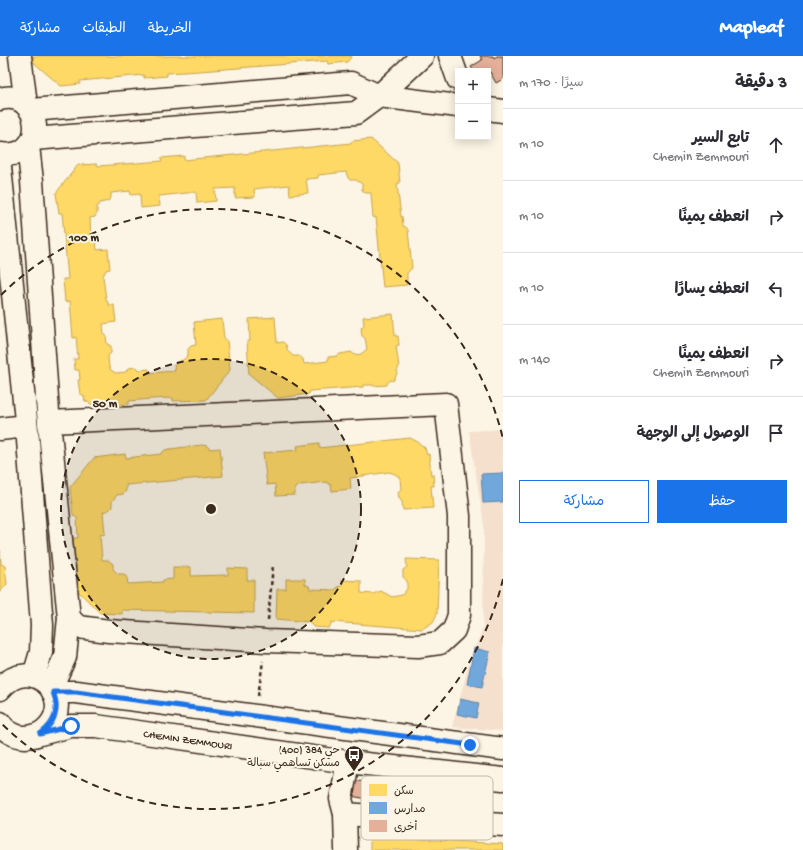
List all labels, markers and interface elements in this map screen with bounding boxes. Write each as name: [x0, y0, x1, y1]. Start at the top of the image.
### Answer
text: Mapleaf: [720, 17, 783, 40]
text: مشاركة: [20, 21, 60, 38]
text: الطبقات: [82, 21, 126, 38]
text: الخريطة: [148, 21, 191, 38]
map controls: [455, 68, 491, 140]
button: +: [455, 68, 491, 104]
text: 3 دقيقة: [735, 74, 787, 94]
text: سيرًا · 170 m: [519, 76, 584, 91]
button: −: [455, 104, 491, 140]
text: تابع السير: [692, 130, 749, 148]
icon: ahead: [765, 134, 787, 156]
text: 10 m: [519, 137, 544, 152]
text: Chemin Zemmouri: [653, 150, 749, 165]
icon: right: [765, 206, 787, 228]
text: 10 m: [519, 209, 544, 224]
text: انعطف يمينًا: [678, 209, 749, 227]
text: 100 m: [68, 232, 99, 246]
icon: left: [765, 278, 787, 300]
text: 10 m: [519, 281, 544, 296]
text: انعطف يسارًا: [675, 281, 749, 299]
text: انعطف يمينًا: [678, 346, 749, 364]
icon: right: [765, 350, 787, 372]
text: 140 m: [519, 353, 550, 368]
text: Chemin Zemmouri: [653, 366, 749, 381]
text: 50 m: [93, 398, 118, 412]
icon: arrive: [765, 422, 787, 444]
text: الوصول إلى الوجهة: [636, 425, 749, 443]
button: مشاركة: [519, 480, 649, 523]
button: حفظ: [657, 480, 787, 523]
centre of rings: [204, 502, 218, 516]
route start: [62, 717, 80, 735]
street label: CHEMIN ZEMMOURI: [142, 729, 233, 753]
route end: [461, 736, 479, 754]
bus stop icon: حي 384 (400) مسكن تساهمي سبالة: [343, 744, 365, 772]
place label: حي 384 (400) مسكن تساهمي سبالة: [247, 745, 340, 773]
legend: [361, 776, 493, 840]
text: سكن: [394, 785, 414, 798]
text: مدارس: [394, 803, 425, 816]
text: أخرى: [394, 820, 417, 834]

